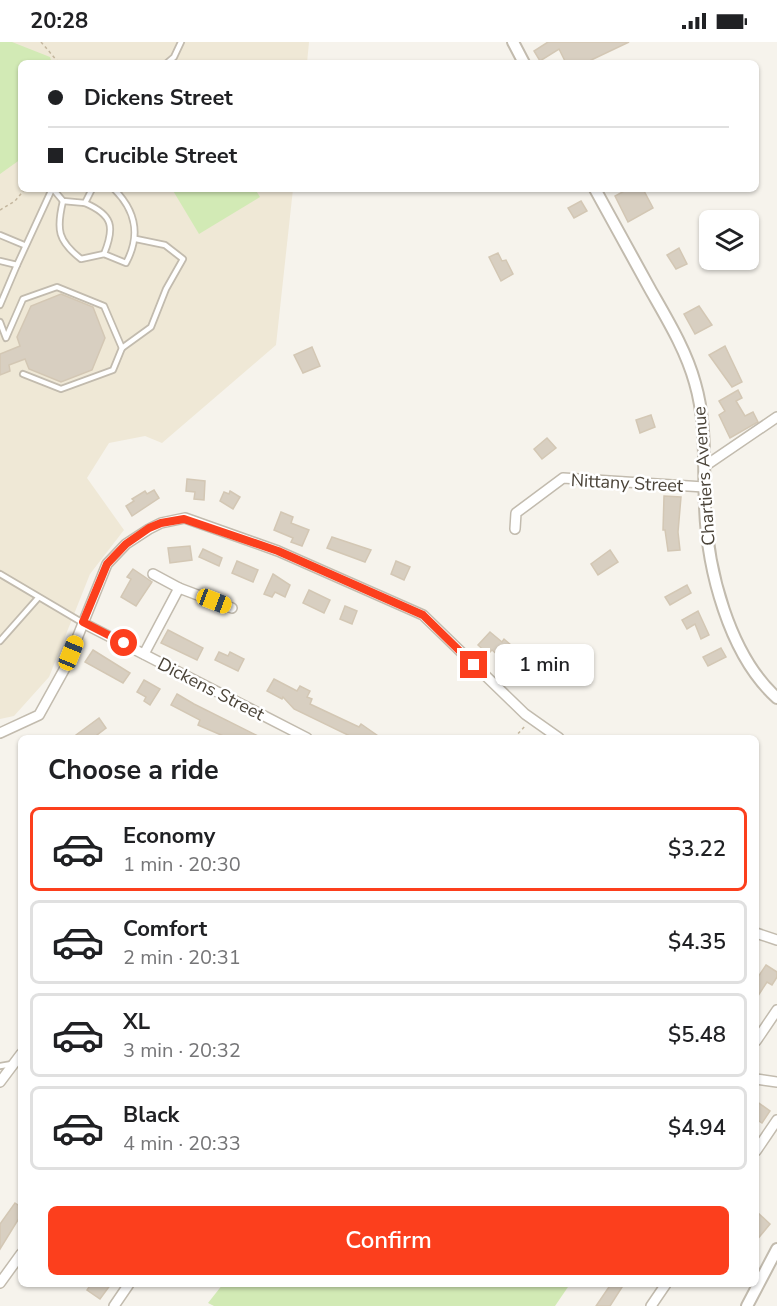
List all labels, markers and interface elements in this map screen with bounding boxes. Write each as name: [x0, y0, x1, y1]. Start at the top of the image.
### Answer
text: 20:28: [30, 6, 88, 36]
text: Dickens Street: [84, 83, 233, 113]
text: Crucible Street: [84, 141, 237, 171]
map controls: [699, 210, 759, 270]
button: layers: [699, 210, 759, 270]
street label: Chartiers Avenue: [687, 405, 721, 547]
street label: Nittany Street: [570, 468, 685, 498]
car: [194, 586, 234, 616]
route start: [110, 629, 137, 656]
car: [56, 633, 86, 673]
callout: 1 min: [495, 644, 594, 686]
route end: [460, 651, 487, 678]
text: 1 min: [519, 651, 570, 678]
street label: Dickens Street: [153, 652, 269, 727]
text: Choose a ride: [48, 752, 219, 789]
text: Economy: [123, 821, 215, 851]
icon: car: [51, 822, 105, 876]
text: $3.22: [668, 834, 726, 864]
text: 1 min · 20:30: [123, 851, 241, 878]
text: Comfort: [123, 914, 207, 944]
icon: car: [51, 915, 105, 969]
text: $4.35: [668, 927, 726, 957]
text: 2 min · 20:31: [123, 944, 241, 971]
text: XL: [123, 1007, 150, 1037]
icon: car: [51, 1008, 105, 1062]
text: $5.48: [668, 1020, 726, 1050]
text: 3 min · 20:32: [123, 1037, 241, 1064]
text: Black: [123, 1100, 179, 1130]
icon: car: [51, 1101, 105, 1155]
text: $4.94: [668, 1113, 726, 1143]
text: 4 min · 20:33: [123, 1130, 241, 1157]
button: Confirm: [48, 1206, 729, 1275]

